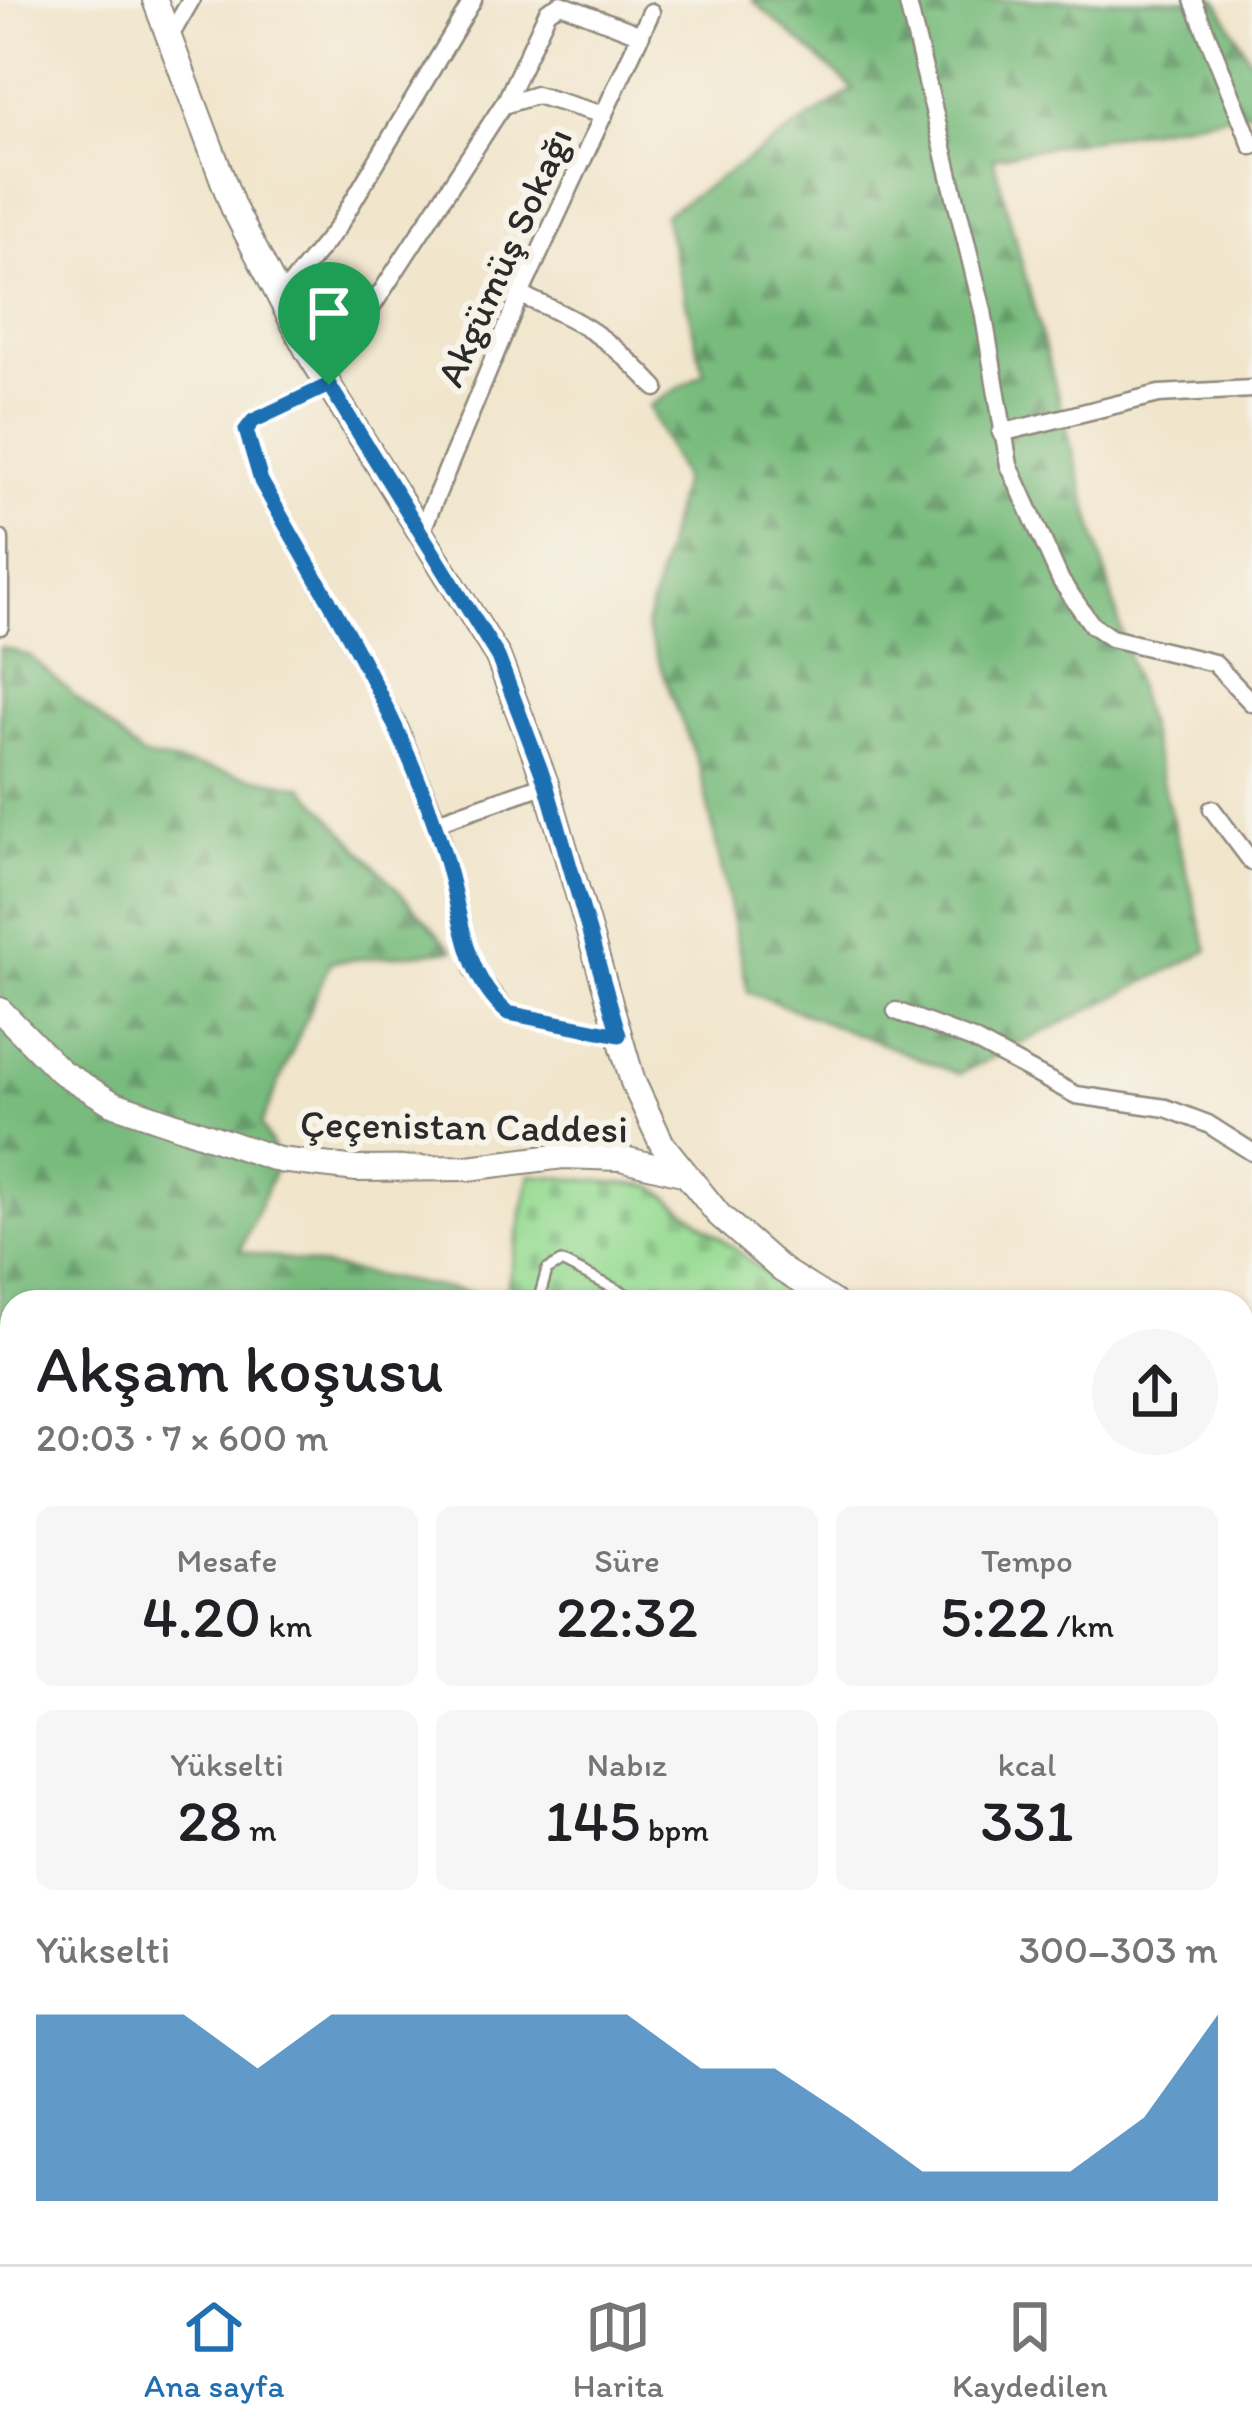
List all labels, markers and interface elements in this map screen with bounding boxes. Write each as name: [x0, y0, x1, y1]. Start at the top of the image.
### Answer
street label: Akgümüş Sokağı: [426, 120, 582, 394]
pin: [278, 262, 380, 385]
icon: arrive: [296, 280, 362, 346]
street label: Çeçenistan Caddesi: [300, 1100, 628, 1152]
text: Akşam koşusu: [36, 1329, 444, 1409]
button: share: [1092, 1329, 1218, 1455]
text: 20:03 · 7 × 600 m: [36, 1414, 329, 1461]
text: Mesafe: [177, 1541, 277, 1580]
text: Süre: [594, 1541, 660, 1580]
text: Tempo: [981, 1541, 1073, 1580]
text: 4.20: [142, 1580, 261, 1652]
text: 22:32: [556, 1580, 698, 1652]
text: 5:22: [940, 1580, 1049, 1652]
text: km: [261, 1606, 312, 1645]
text: /km: [1049, 1606, 1114, 1645]
text: Yükselti: [170, 1745, 284, 1784]
text: Nabız: [587, 1745, 667, 1784]
text: kcal: [998, 1745, 1056, 1784]
text: 28: [177, 1784, 242, 1856]
text: 145: [545, 1784, 640, 1856]
text: 331: [980, 1784, 1074, 1856]
text: m: [242, 1810, 277, 1849]
text: bpm: [640, 1810, 709, 1849]
text: Yükselti: [36, 1926, 170, 1973]
text: 300–303 m: [1019, 1926, 1218, 1973]
tab: Ana sayfa: [144, 2294, 285, 2405]
tab: Harita: [573, 2294, 664, 2405]
tab: Kaydedilen: [952, 2294, 1108, 2405]

